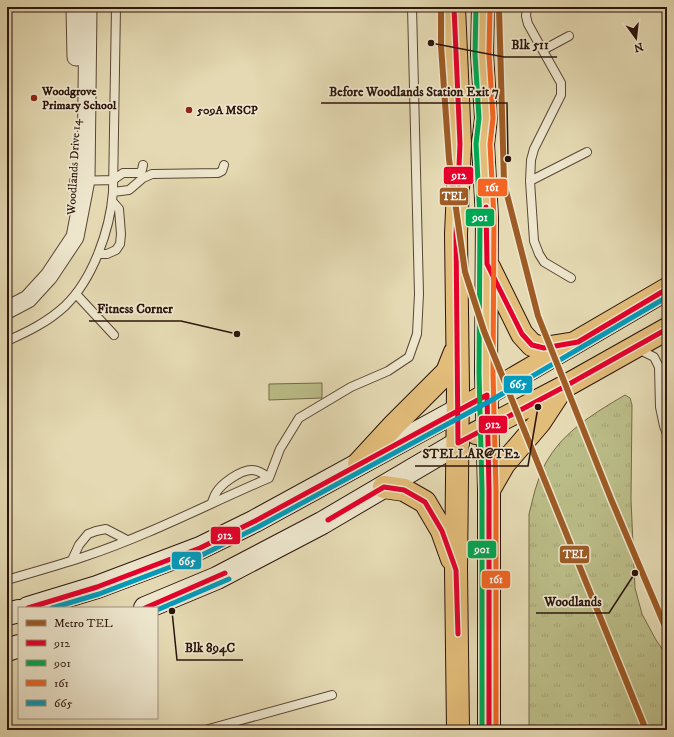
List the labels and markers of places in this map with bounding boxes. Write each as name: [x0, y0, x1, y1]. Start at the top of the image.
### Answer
callout: Blk 511: [504, 32, 557, 57]
callout: Before Woodlands Station Exit 7: [321, 78, 507, 103]
place label: Woodgrove Primary School: [41, 84, 117, 113]
marker: Woodgrove Primary School: [29, 93, 39, 103]
place label: 509A MSCP: [196, 103, 258, 118]
marker: 509A MSCP: [184, 105, 194, 115]
callout: Fitness Corner: [89, 296, 181, 321]
callout: STELLAR@TE2: [415, 441, 528, 466]
callout: Woodlands: [536, 588, 609, 613]
callout: Blk 894C: [177, 635, 243, 660]

